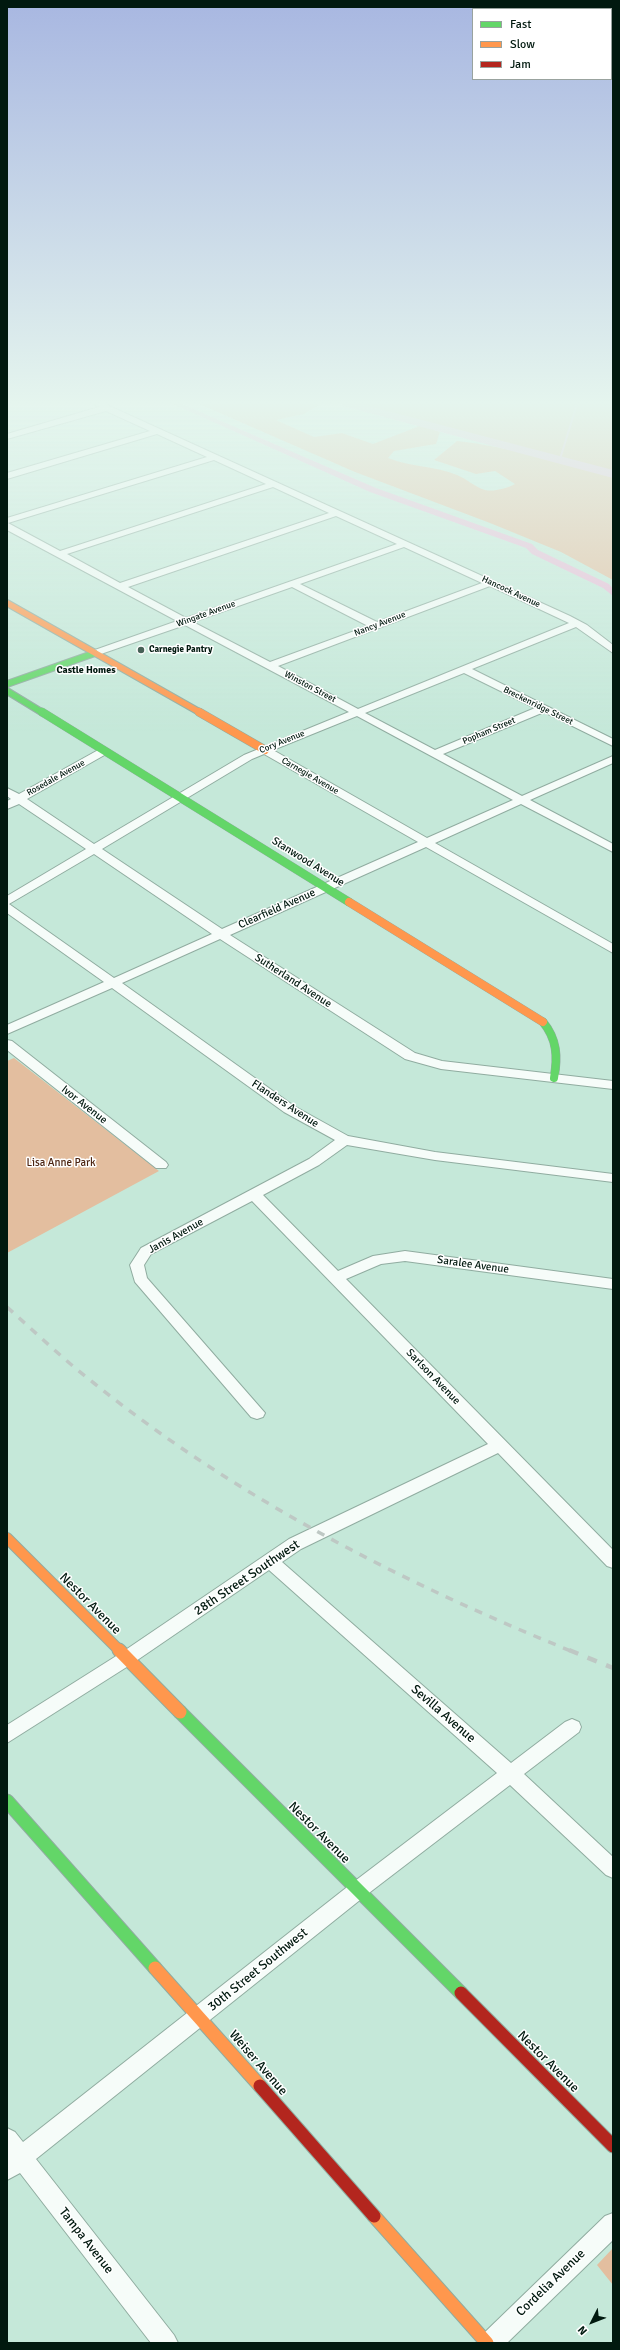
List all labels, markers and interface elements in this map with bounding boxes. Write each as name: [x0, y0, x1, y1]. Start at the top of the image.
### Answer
legend: [472, 8, 612, 80]
text: Fast: [510, 17, 531, 32]
text: Slow: [510, 37, 535, 52]
text: Jam: [510, 57, 531, 72]
street label: Hancock Avenue: [480, 574, 542, 610]
street label: Wingate Avenue: [175, 598, 237, 630]
street label: Nancy Avenue: [353, 609, 407, 639]
marker: Carnegie Pantry: [136, 645, 146, 655]
place label: Carnegie Pantry: [149, 645, 212, 655]
district label: Castle Homes: [56, 664, 116, 676]
street label: Winston Street: [282, 669, 338, 705]
street label: Breckenridge Street: [501, 684, 575, 728]
street label: Popham Street: [461, 715, 517, 747]
street label: Cory Avenue: [258, 728, 306, 756]
street label: Carnegie Avenue: [279, 755, 341, 797]
street label: Rosedale Avenue: [25, 758, 87, 798]
street label: Stanwood Avenue: [269, 834, 347, 890]
street label: Clearfield Avenue: [236, 886, 318, 932]
street label: Sutherland Avenue: [252, 951, 334, 1011]
street label: Flanders Avenue: [249, 1077, 321, 1131]
street label: Ivor Avenue: [58, 1083, 110, 1127]
park label: Lisa Anne Park: [26, 1156, 96, 1170]
street label: Janis Avenue: [146, 1215, 206, 1257]
street label: Saralee Avenue: [436, 1253, 510, 1277]
street label: Sarlson Avenue: [403, 1346, 463, 1408]
street label: 28th Street Southwest: [191, 1537, 303, 1619]
street label: Nestor Avenue: [56, 1570, 124, 1638]
street label: Sevilla Avenue: [408, 1682, 478, 1746]
street label: Nestor Avenue: [285, 1799, 353, 1867]
street label: 30th Street Southwest: [205, 1925, 311, 2015]
street label: Weiser Avenue: [226, 2027, 290, 2099]
street label: Nestor Avenue: [514, 2028, 582, 2096]
street label: Tampa Avenue: [55, 2205, 117, 2277]
street label: Cordelia Avenue: [513, 2246, 589, 2320]
north arrow: [572, 2302, 612, 2342]
text: N: [575, 2323, 590, 2338]

